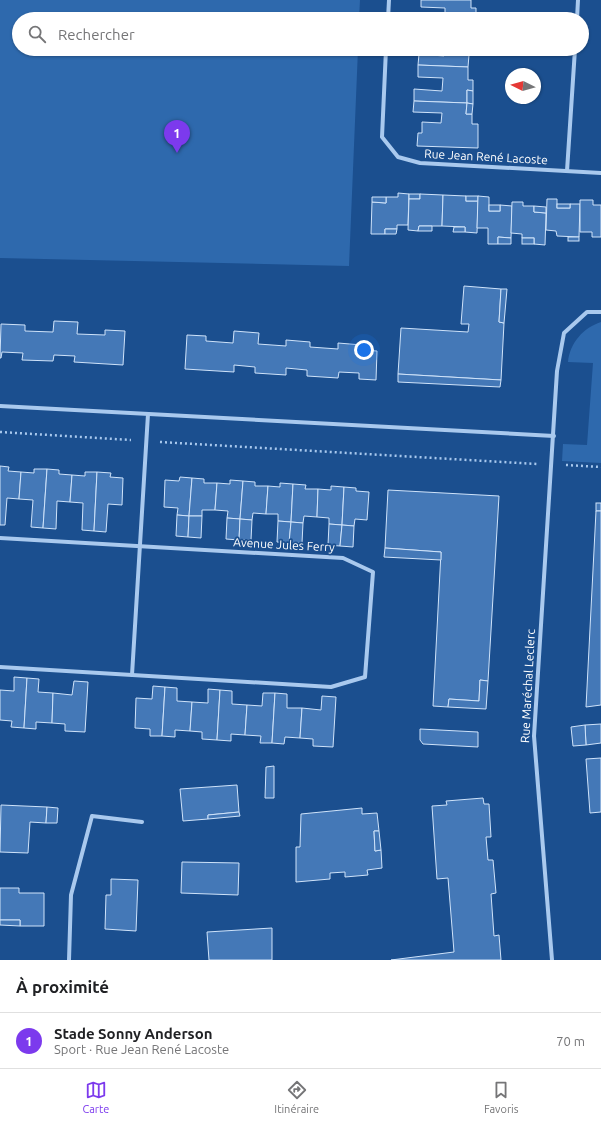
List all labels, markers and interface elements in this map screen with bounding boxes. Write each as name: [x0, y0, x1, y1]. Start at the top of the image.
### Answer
search box: [12, 12, 589, 56]
icon: search: [26, 23, 48, 45]
text: Rechercher: [58, 26, 135, 43]
north arrow: [505, 68, 541, 104]
pin: 1: [164, 120, 190, 153]
street label: Rue Jean René Lacoste: [424, 147, 548, 166]
your location: [354, 340, 374, 360]
street label: Avenue Jules Ferry: [233, 535, 335, 554]
street label: Rue Maréchal Leclerc: [518, 628, 537, 743]
text: À proximité: [16, 977, 109, 996]
text: Stade Sonny Anderson: [54, 1025, 212, 1042]
text: 1: [25, 1034, 33, 1048]
text: 70 m: [556, 1034, 585, 1048]
text: Sport · Rue Jean René Lacoste: [54, 1042, 229, 1056]
tab: Carte: [82, 1079, 109, 1115]
tab: Itinéraire: [274, 1079, 319, 1115]
tab: Favoris: [484, 1079, 519, 1115]

